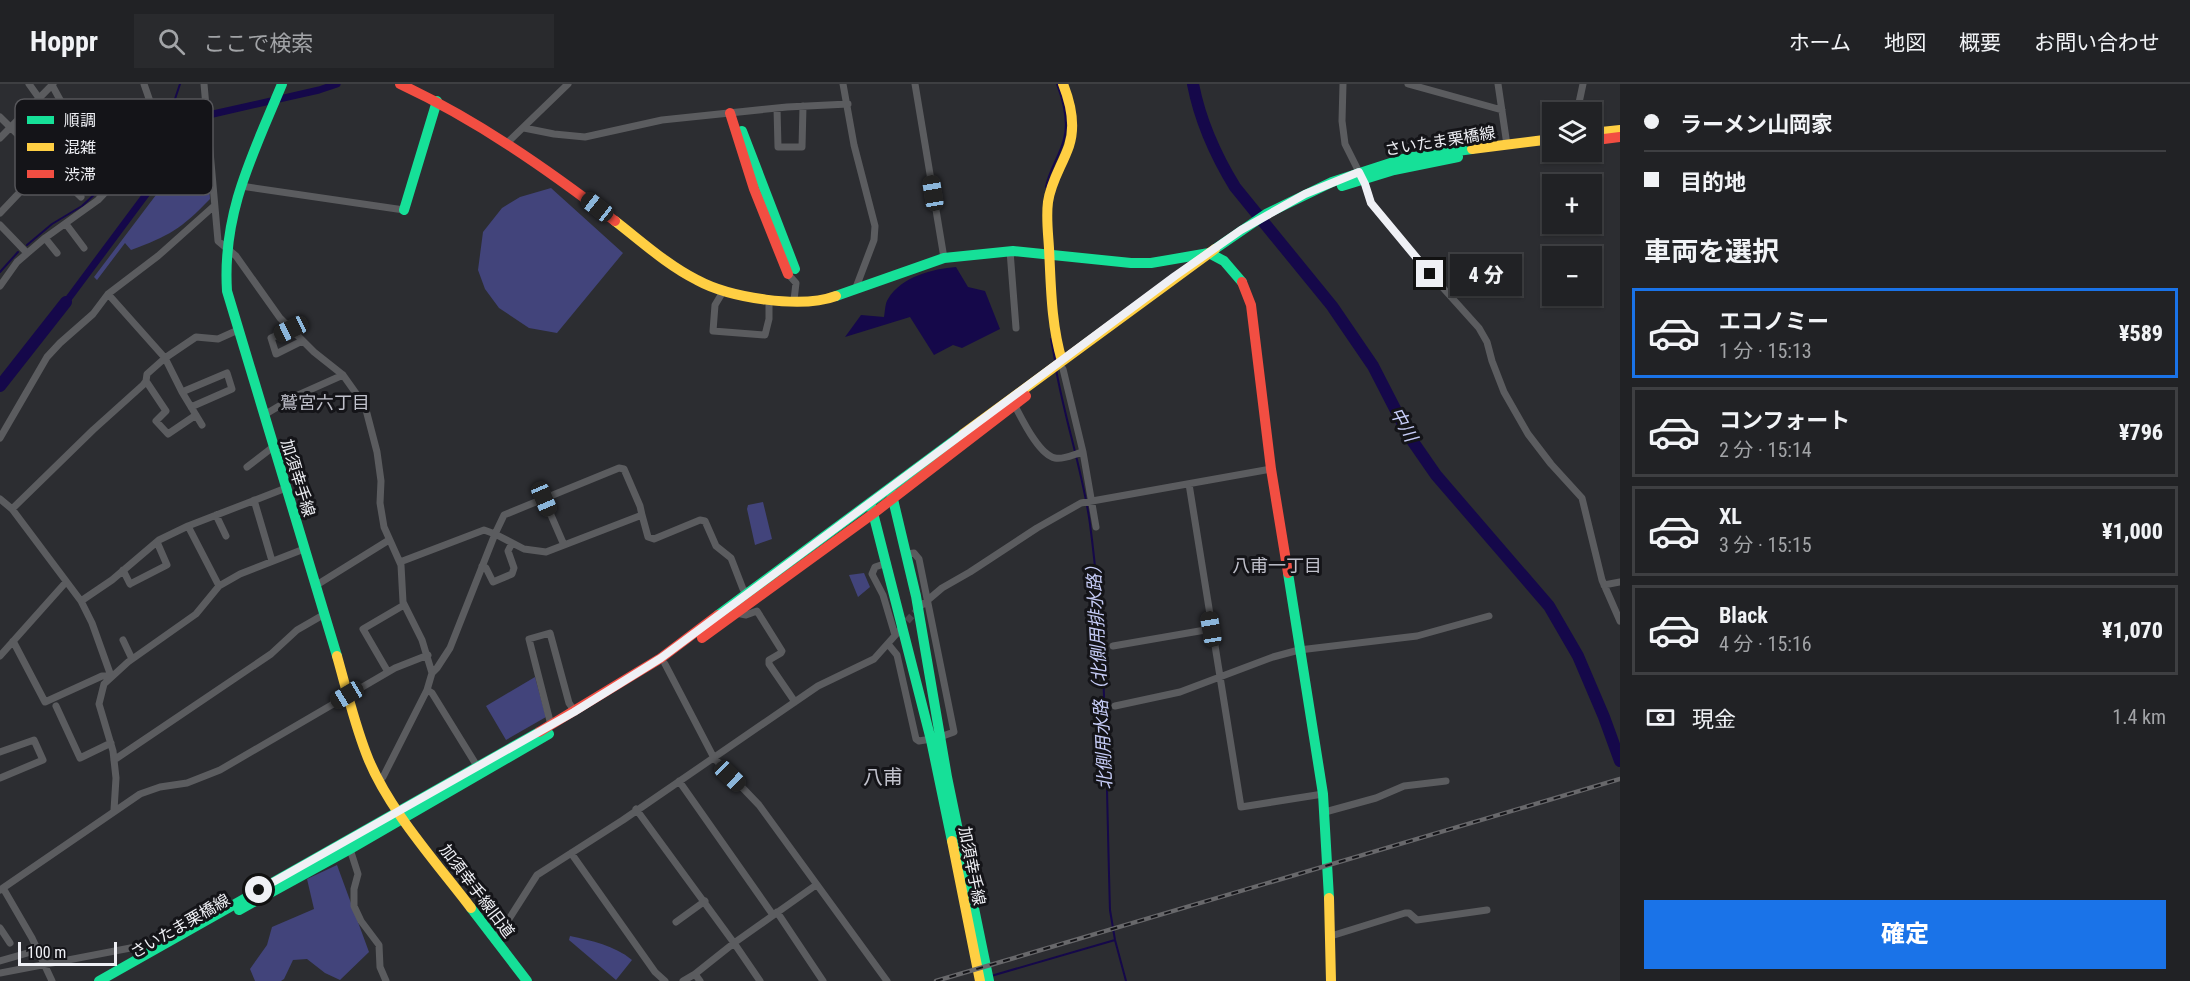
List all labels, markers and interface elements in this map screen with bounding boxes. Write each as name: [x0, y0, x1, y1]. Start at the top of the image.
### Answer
search box: [134, 14, 554, 68]
text: Hoppr: [30, 25, 98, 58]
icon: search: [155, 25, 188, 58]
text: ここで検索: [203, 31, 313, 56]
text: ホーム: [1789, 31, 1851, 55]
text: 地図: [1884, 31, 1926, 55]
text: 概要: [1959, 31, 2001, 55]
text: お問い合わせ: [2034, 31, 2160, 55]
legend: [15, 99, 213, 195]
map controls: [1542, 102, 1602, 306]
button: layers: [1542, 102, 1602, 162]
text: 順調: [64, 111, 96, 130]
text: ラーメン山岡家: [1680, 112, 1833, 137]
street label: さいたま栗橋線: [1383, 123, 1497, 159]
text: 混雑: [64, 138, 96, 157]
text: 渋滞: [64, 165, 96, 184]
text: 目的地: [1680, 170, 1746, 195]
car: [921, 174, 945, 212]
button: +: [1542, 174, 1602, 234]
car: [577, 189, 617, 225]
text: 車両を選択: [1644, 236, 1779, 268]
button: −: [1542, 246, 1602, 306]
callout: 4 分: [1451, 253, 1523, 295]
route end: [1416, 260, 1443, 287]
text: 4 分: [1469, 263, 1503, 287]
icon: car: [1647, 306, 1701, 360]
text: エコノミー: [1719, 309, 1829, 334]
car: [271, 313, 311, 345]
text: ¥589: [2119, 321, 2163, 346]
text: 1 分 · 15:13: [1719, 339, 1812, 363]
district label: 鷲宮六丁目: [280, 392, 370, 413]
water label: 中川: [1386, 403, 1423, 447]
icon: car: [1647, 405, 1701, 459]
text: コンフォート: [1719, 408, 1850, 433]
text: ¥796: [2119, 420, 2163, 445]
street label: 加須幸手線: [277, 437, 319, 519]
text: 2 分 · 15:14: [1719, 438, 1812, 462]
car: [529, 479, 559, 519]
icon: car: [1647, 504, 1701, 558]
text: XL: [1719, 504, 1742, 529]
text: ¥1,000: [2102, 519, 2163, 544]
text: 3 分 · 15:15: [1719, 533, 1812, 557]
district label: 八甫一丁目: [1232, 555, 1322, 576]
water label: 北側用水路（北側用排水路）: [1082, 556, 1116, 790]
icon: car: [1647, 603, 1701, 657]
text: Black: [1719, 603, 1768, 628]
car: [1199, 610, 1223, 648]
text: ¥1,070: [2102, 618, 2163, 643]
text: 4 分 · 15:16: [1719, 632, 1812, 656]
car: [327, 678, 367, 712]
icon: cash: [1644, 701, 1677, 734]
text: 1.4 km: [2112, 705, 2166, 729]
text: 現金: [1692, 707, 1736, 732]
car: [711, 757, 749, 795]
district label: 八甫: [863, 765, 903, 789]
street label: 加須幸手線: [955, 825, 989, 907]
street label: 加須幸手線旧道: [436, 841, 518, 941]
route start: [245, 876, 272, 903]
street label: さいたま栗橋線: [127, 890, 233, 962]
button: 確定: [1644, 900, 2166, 969]
scale bar: [18, 939, 117, 966]
text: 100 m: [27, 943, 66, 962]

